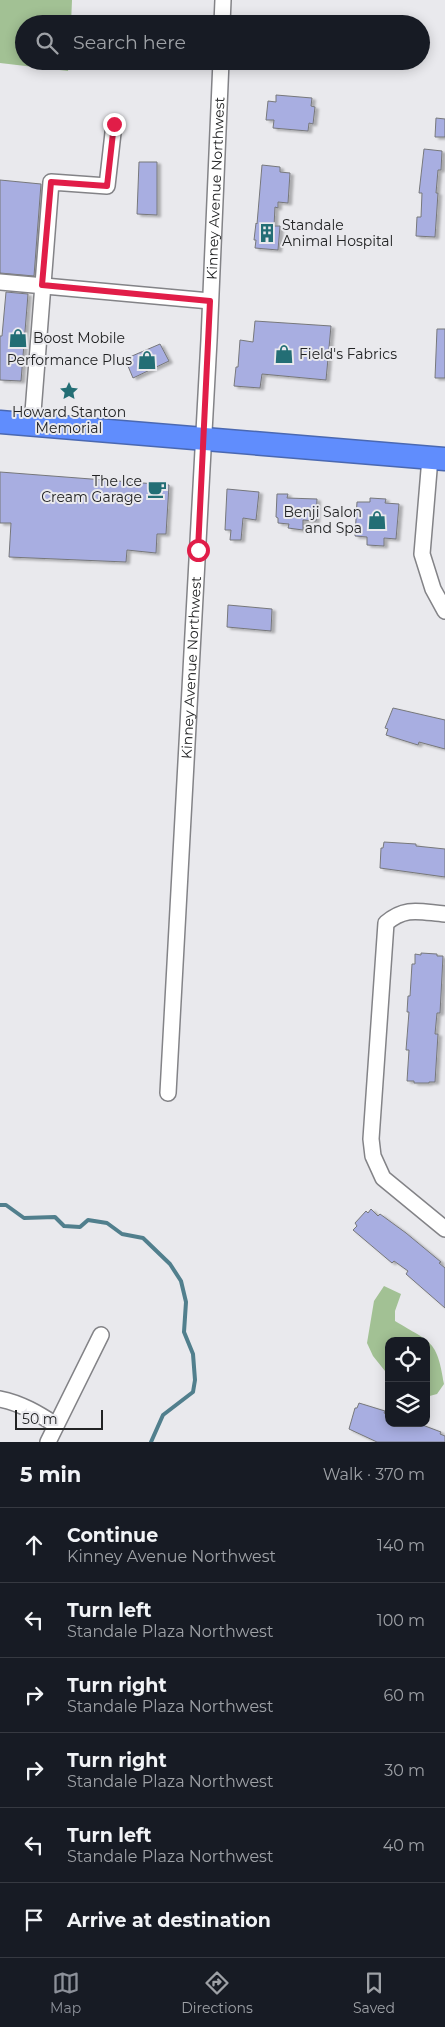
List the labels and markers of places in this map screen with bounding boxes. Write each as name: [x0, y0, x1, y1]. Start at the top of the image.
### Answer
place label: Standale Animal Hospital: [282, 216, 393, 250]
building icon: Standale Animal Hospital: [256, 222, 278, 244]
shop icon: Boost Mobile: [7, 327, 29, 349]
place label: Boost Mobile: [33, 329, 125, 347]
shop icon: Field's Fabrics: [273, 343, 295, 365]
place label: Field's Fabrics: [299, 345, 397, 363]
shop icon: Performance Plus: [136, 349, 158, 371]
place label: Performance Plus: [7, 351, 132, 369]
place icon: Howard Stanton Memorial: [58, 380, 80, 402]
place label: Howard Stanton Memorial: [12, 403, 126, 437]
place label: The Ice Cream Garage: [41, 472, 142, 506]
cafe icon: The Ice Cream Garage: [146, 478, 168, 500]
place label: Benji Salon and Spa: [283, 503, 362, 537]
shop icon: Benji Salon and Spa: [366, 509, 388, 531]

